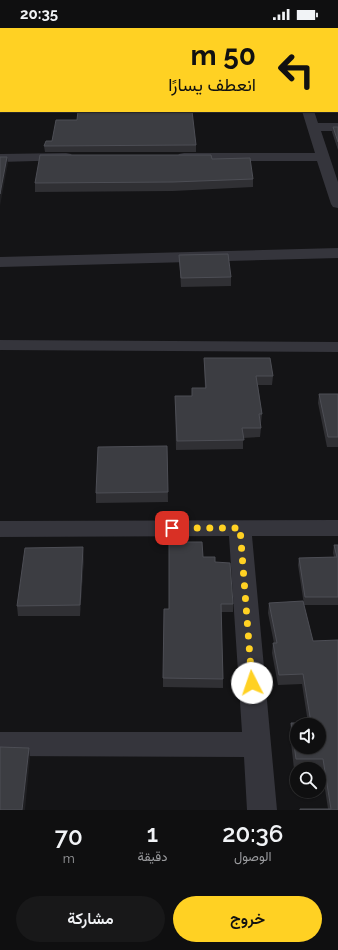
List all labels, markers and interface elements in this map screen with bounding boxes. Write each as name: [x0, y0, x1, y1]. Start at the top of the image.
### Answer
text: 20:35: [20, 5, 58, 23]
text: 50 m: [190, 39, 256, 72]
icon: left: [270, 44, 322, 96]
text: انعطف يسارًا: [168, 74, 256, 95]
pin: [155, 511, 189, 545]
icon: arrive: [161, 517, 183, 539]
position arrow: [231, 662, 273, 704]
map controls: [290, 718, 326, 798]
button: sound: [290, 718, 326, 754]
button: search: [290, 762, 326, 798]
text: 1: [147, 819, 158, 848]
text: 20:36: [222, 819, 283, 848]
text: 70: [55, 822, 83, 851]
text: دقيقة: [137, 849, 167, 864]
text: الوصول: [234, 849, 272, 864]
text: m: [63, 851, 75, 866]
button: مشاركة: [16, 896, 165, 942]
button: خروج: [173, 896, 322, 942]

